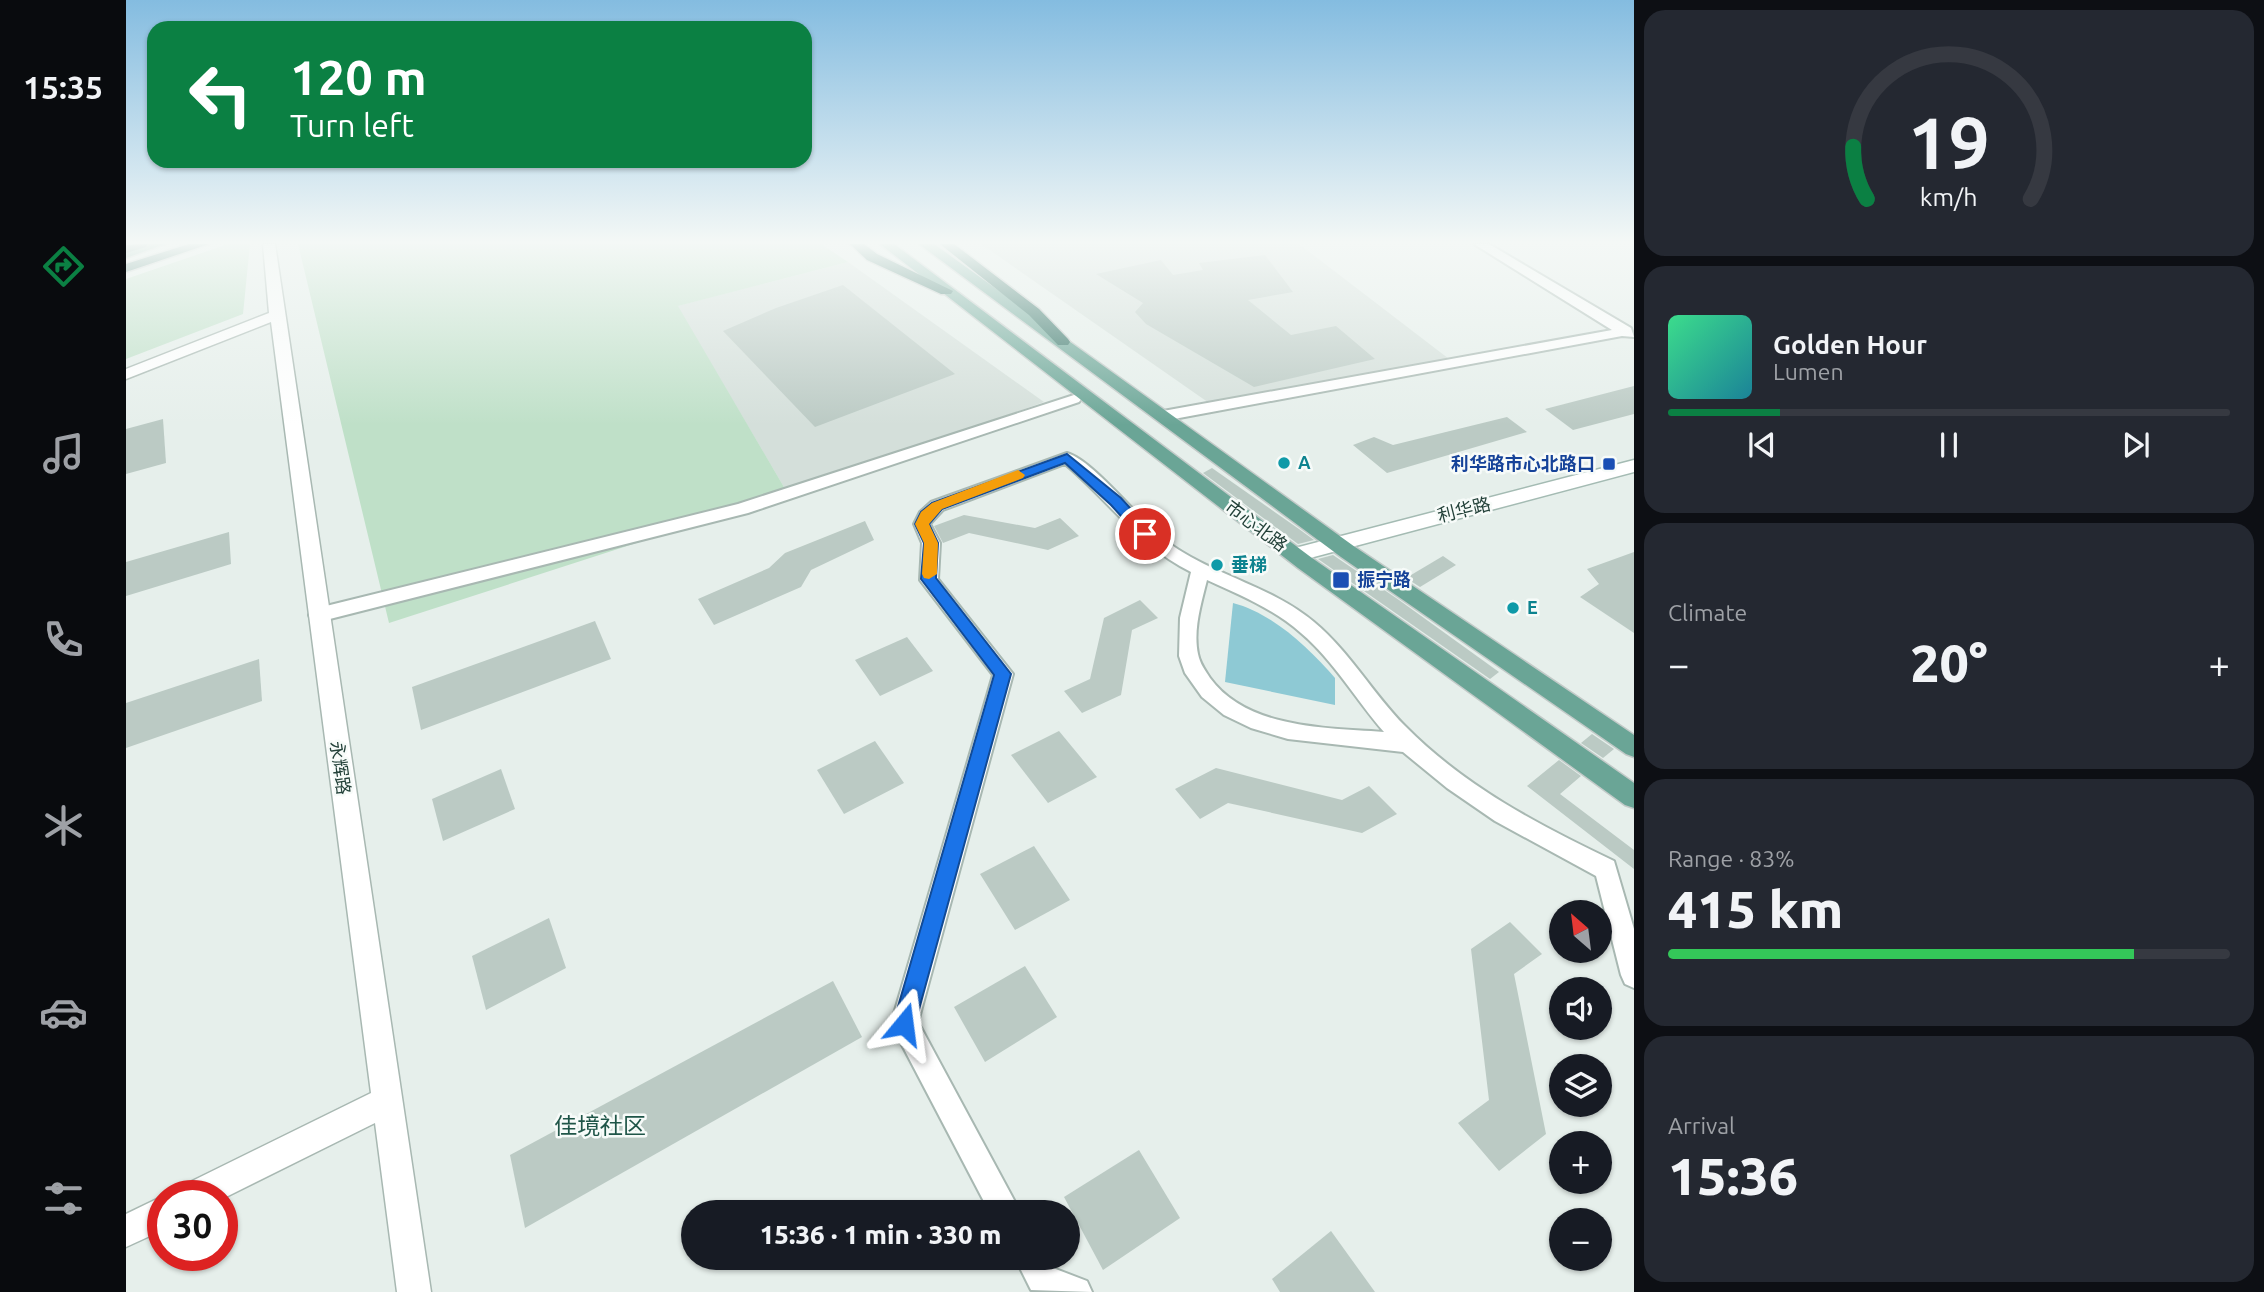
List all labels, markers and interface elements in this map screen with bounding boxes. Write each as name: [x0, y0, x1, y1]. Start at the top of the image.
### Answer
icon: left: [175, 49, 266, 140]
text: 120 m: [290, 49, 427, 104]
text: 15:35: [23, 69, 103, 105]
text: 19: [1908, 102, 1990, 184]
text: Turn left: [290, 107, 414, 143]
text: km/h: [1920, 183, 1978, 211]
icon: directions: [39, 242, 88, 291]
text: Golden Hour: [1773, 330, 1927, 359]
text: Lumen: [1773, 359, 1844, 384]
icon: previous: [1743, 426, 1781, 464]
icon: pause: [1930, 426, 1968, 464]
icon: next: [2117, 426, 2155, 464]
icon: music: [39, 429, 88, 478]
place label: A: [1298, 452, 1311, 472]
place label: 利华路市心北路口: [1451, 453, 1595, 473]
marker: A: [1276, 455, 1292, 471]
marker: 利华路市心北路口: [1601, 456, 1617, 472]
street label: 利华路: [1435, 493, 1492, 525]
street label: 市心北路: [1222, 496, 1291, 555]
pin: [1115, 504, 1175, 564]
icon: arrive: [1126, 515, 1164, 553]
place label: 垂梯: [1231, 554, 1267, 574]
marker: 垂梯: [1209, 557, 1225, 573]
place label: 振宁路: [1357, 569, 1411, 589]
marker: 振宁路: [1331, 570, 1351, 590]
place label: E: [1527, 597, 1538, 617]
marker: E: [1505, 600, 1521, 616]
text: Climate: [1668, 600, 1747, 625]
icon: phone: [39, 615, 88, 664]
text: 20°: [1910, 634, 1988, 692]
text: −: [1668, 643, 1689, 685]
text: +: [2209, 643, 2230, 685]
street label: 永辉路: [327, 740, 355, 796]
icon: climate: [39, 801, 88, 850]
text: Range · 83%: [1668, 846, 1795, 871]
text: 415 km: [1668, 880, 1843, 938]
north arrow: [1549, 900, 1612, 962]
map controls: [1549, 900, 1612, 1271]
button: sound: [1549, 977, 1612, 1040]
position arrow: [867, 987, 941, 1061]
icon: car: [39, 988, 88, 1037]
button: layers: [1549, 1054, 1612, 1117]
district label: 佳境社区: [554, 1113, 646, 1138]
text: Arrival: [1668, 1113, 1735, 1138]
button: +: [1549, 1131, 1612, 1194]
text: 15:36: [1668, 1147, 1798, 1205]
icon: filters: [39, 1174, 88, 1223]
speed limit sign: 30: [147, 1180, 238, 1271]
button: −: [1549, 1208, 1612, 1271]
text: 15:36 · 1 min · 330 m: [760, 1220, 1001, 1249]

